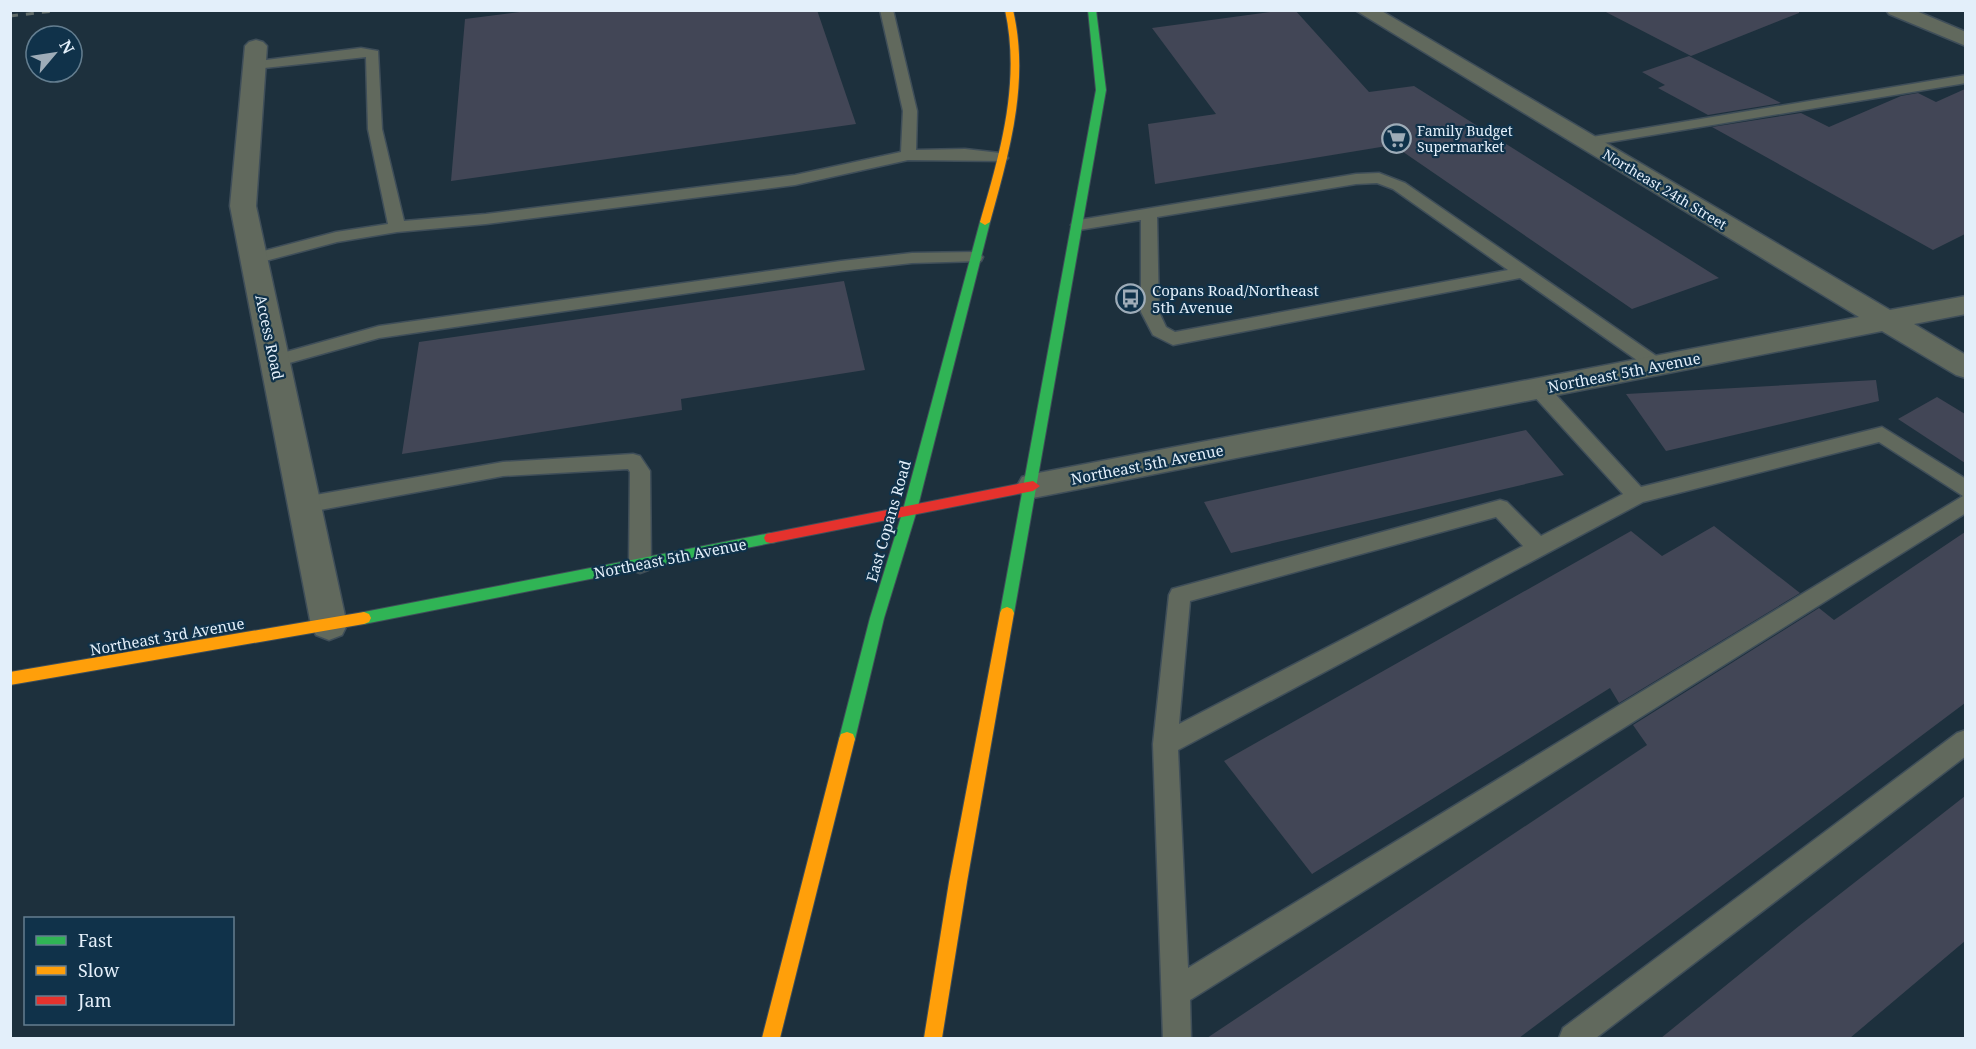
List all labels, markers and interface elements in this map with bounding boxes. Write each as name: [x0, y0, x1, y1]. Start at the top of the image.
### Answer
north arrow: [24, 24, 84, 84]
text: N: [54, 36, 80, 58]
place label: Family Budget Supermarket: [1417, 121, 1513, 156]
supermarket icon: Family Budget Supermarket: [1380, 122, 1412, 154]
street label: Northeast 24th Street: [1599, 144, 1731, 234]
place label: Copans Road/Northeast 5th Avenue: [1152, 280, 1319, 317]
bus stop icon: Copans Road/Northeast 5th Avenue: [1115, 283, 1147, 315]
street label: Access Road: [251, 293, 289, 381]
street label: Northeast 5th Avenue: [1546, 347, 1702, 397]
street label: Northeast 5th Avenue: [1069, 439, 1225, 489]
street label: East Copans Road: [861, 458, 915, 584]
street label: Northeast 5th Avenue: [592, 533, 748, 583]
street label: Northeast 3rd Avenue: [88, 613, 246, 659]
legend: [24, 917, 234, 1025]
text: Fast: [78, 928, 113, 952]
text: Slow: [78, 958, 120, 982]
text: Jam: [77, 988, 112, 1012]

